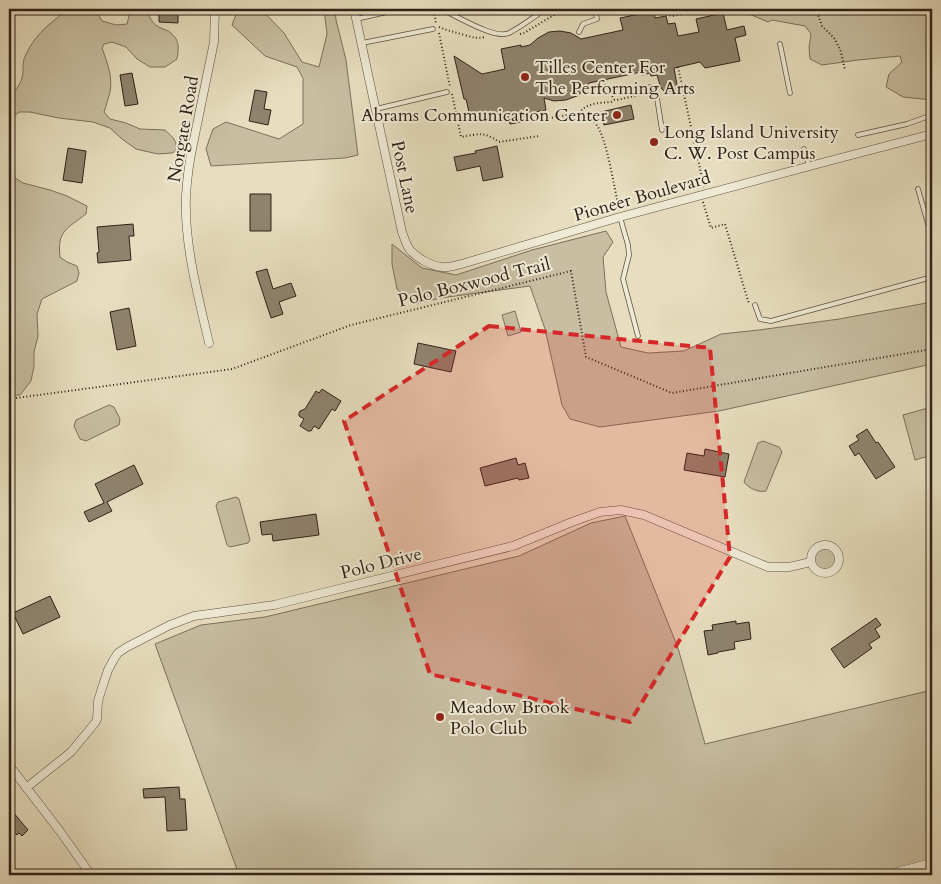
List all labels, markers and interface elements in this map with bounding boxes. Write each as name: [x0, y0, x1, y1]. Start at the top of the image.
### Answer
place label: Tilles Center For The Performing Arts: [535, 55, 695, 101]
marker: Tilles Center For The Performing Arts: [519, 71, 531, 83]
street label: Norgate Road: [162, 73, 205, 184]
place label: Abrams Communication Center: [361, 103, 607, 128]
marker: Abrams Communication Center: [611, 109, 623, 121]
place label: Long Island University C. W. Post Campus: [664, 120, 840, 166]
marker: Long Island University C. W. Post Campus: [648, 136, 660, 148]
street label: Post Lane: [385, 138, 424, 216]
street label: Pioneer Boulevard: [571, 165, 714, 228]
street label: Polo Boxwood Trail: [395, 251, 553, 313]
street label: Polo Drive: [338, 541, 424, 586]
place label: Meadow Brook Polo Club: [450, 695, 570, 741]
marker: Meadow Brook Polo Club: [434, 711, 446, 723]

